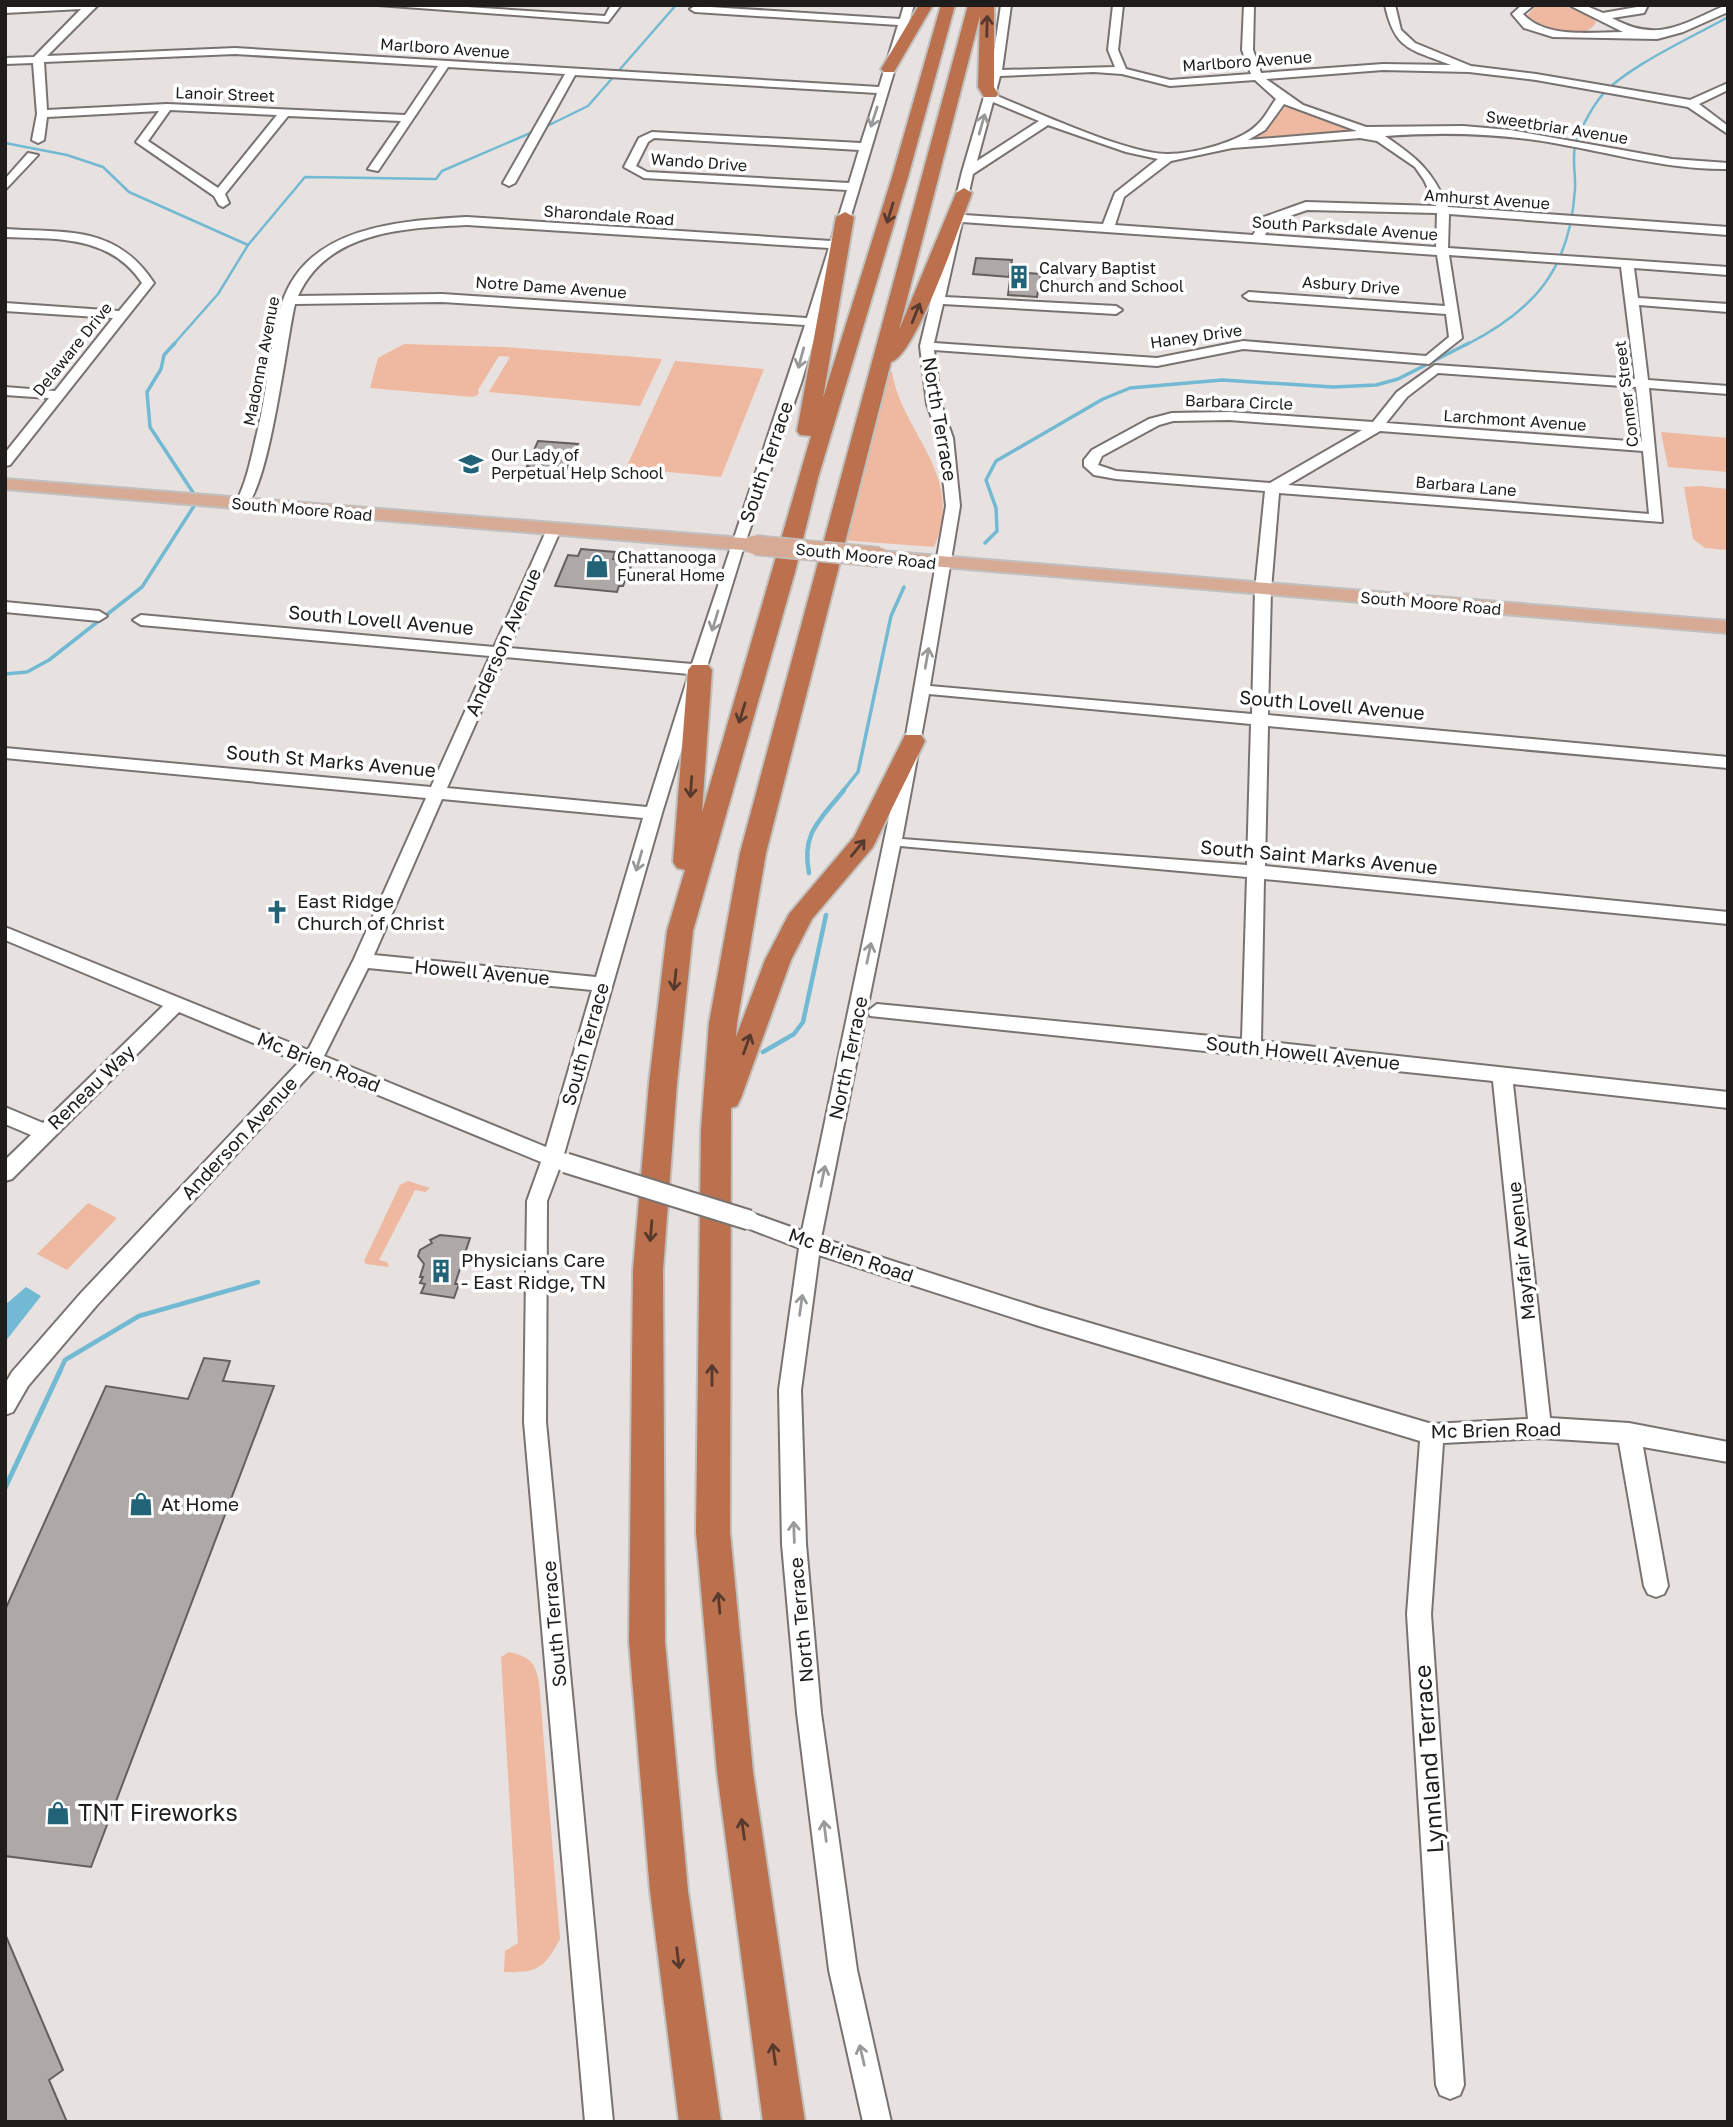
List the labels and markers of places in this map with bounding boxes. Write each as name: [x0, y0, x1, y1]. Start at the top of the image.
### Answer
place label: Calvary Baptist Church and School: [1039, 258, 1184, 296]
building icon: Calvary Baptist Church and School: [1005, 263, 1033, 291]
place label: Our Lady of Perpetual Help School: [491, 445, 664, 483]
school or university icon: Our Lady of Perpetual Help School: [457, 450, 485, 478]
place label: Chattanooga Funeral Home: [617, 547, 725, 585]
shop icon: Chattanooga Funeral Home: [583, 552, 611, 580]
place label: East Ridge Church of Christ: [297, 889, 445, 934]
church icon: East Ridge Church of Christ: [263, 898, 291, 926]
place label: Physicians Care - East Ridge, TN: [461, 1248, 606, 1293]
building icon: Physicians Care - East Ridge, TN: [427, 1257, 455, 1285]
shop icon: At Home: [127, 1490, 155, 1518]
place label: At Home: [161, 1492, 239, 1515]
place label: TNT Fireworks: [78, 1798, 238, 1826]
shop icon: TNT Fireworks: [44, 1799, 72, 1827]

